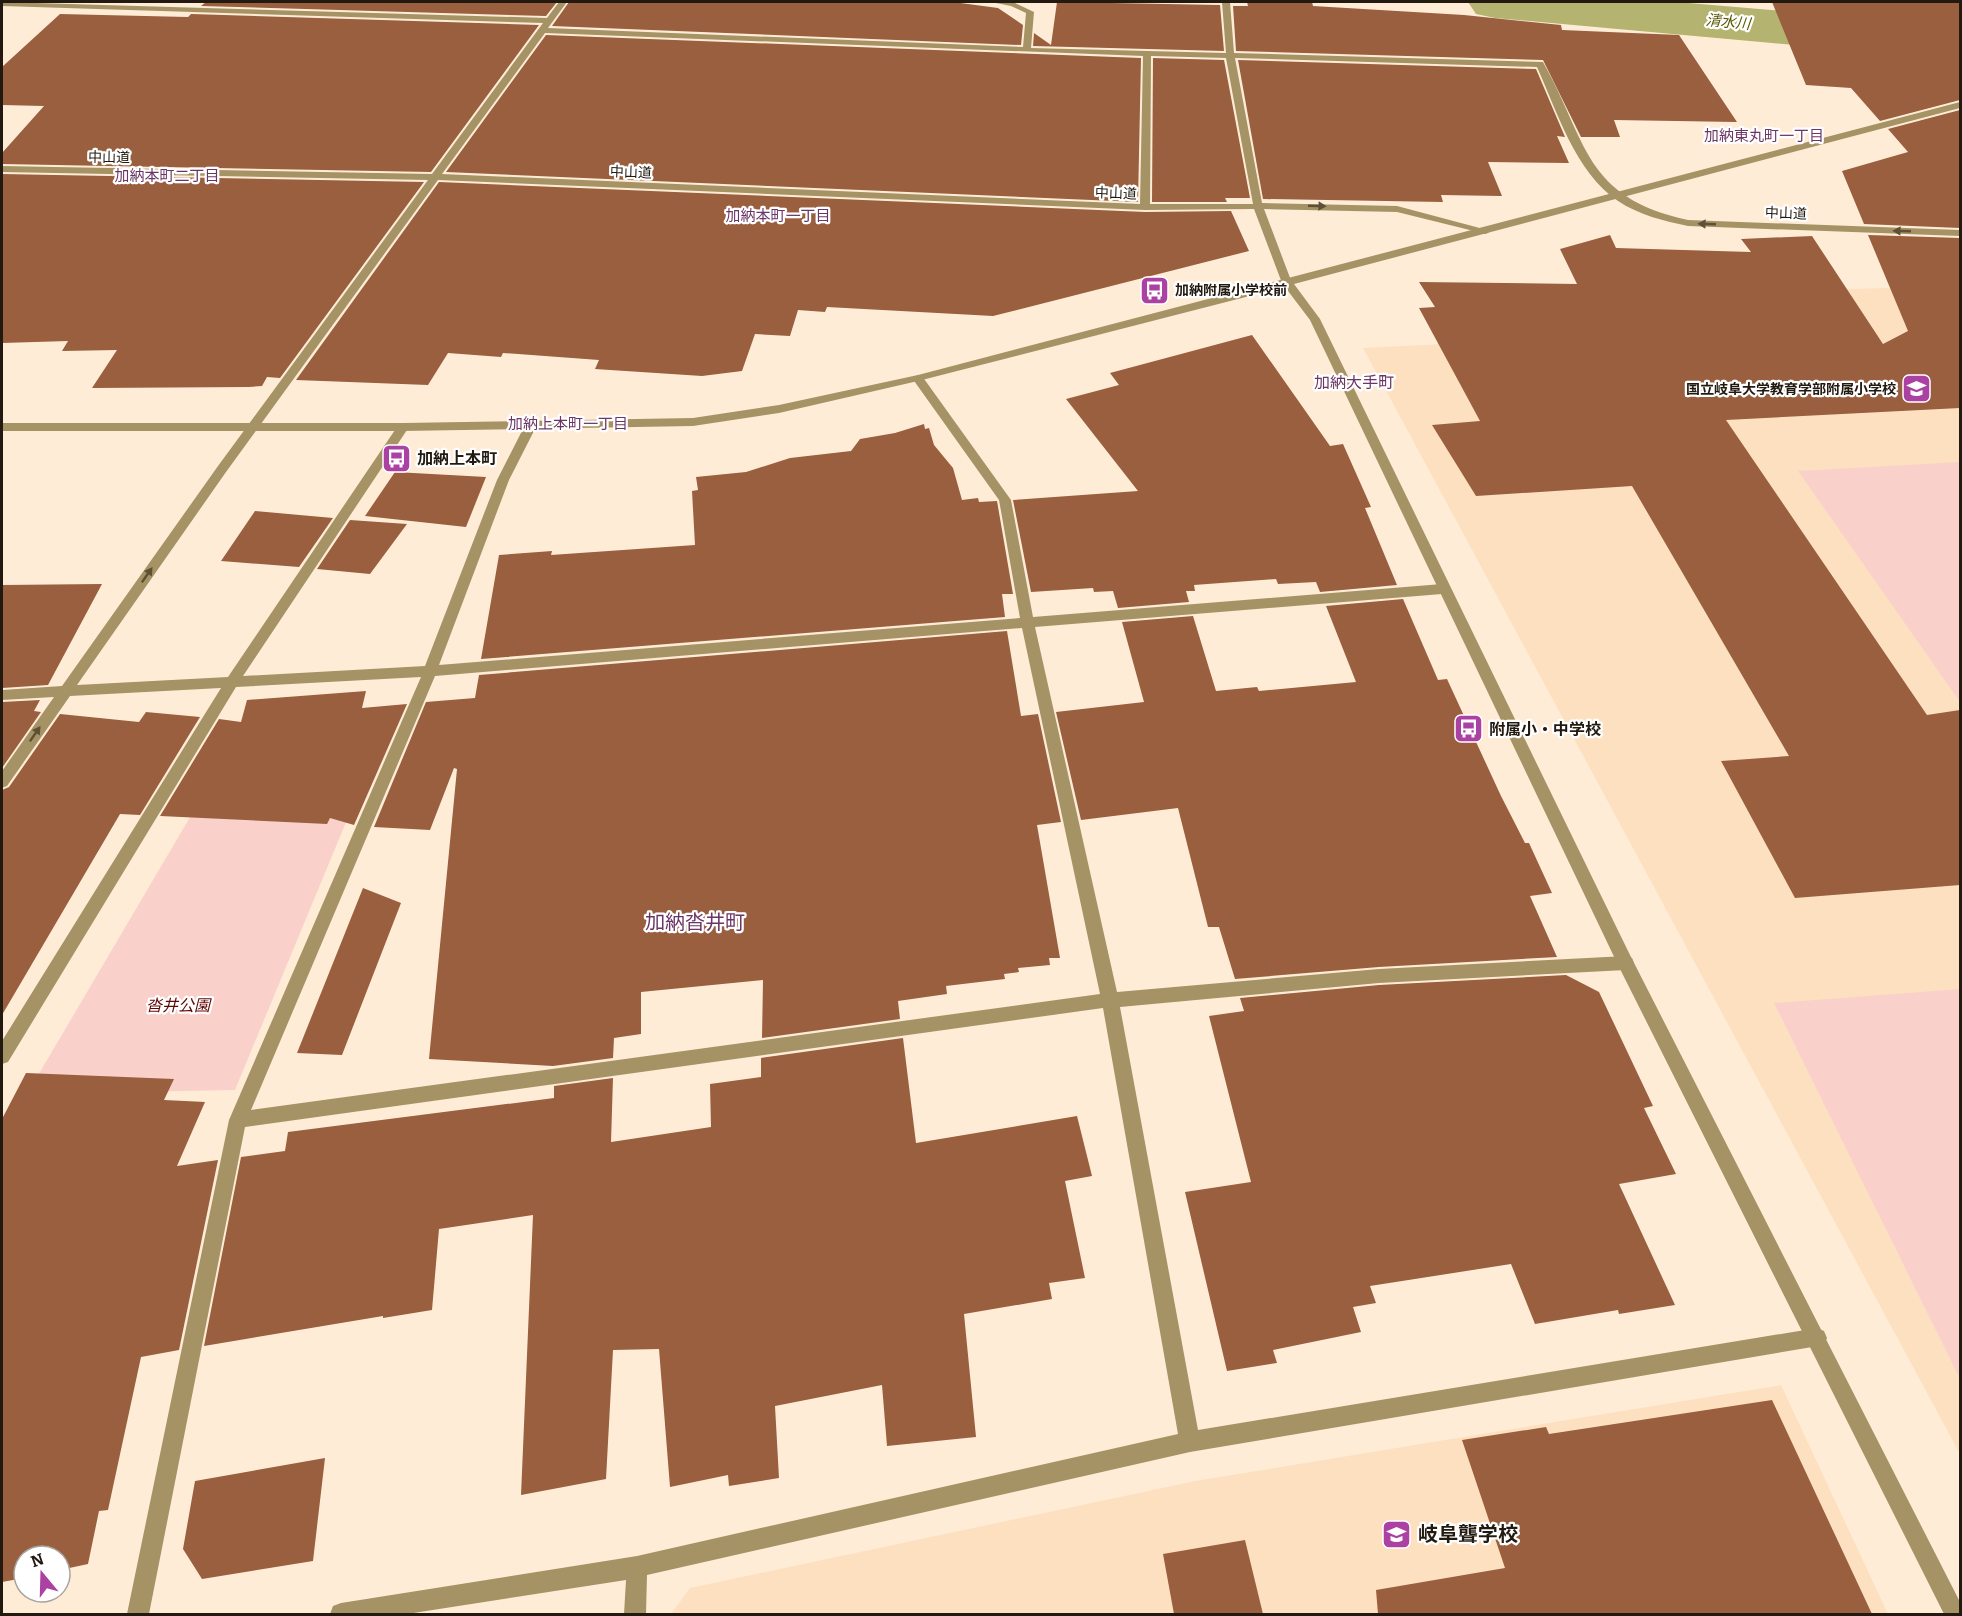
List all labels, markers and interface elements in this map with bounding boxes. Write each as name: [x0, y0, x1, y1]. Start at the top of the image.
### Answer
water label: 清水川: [1705, 11, 1753, 33]
district label: 加納東丸町一丁目: [1704, 127, 1824, 145]
street label: 中山道: [88, 149, 130, 166]
street label: 中山道: [610, 163, 652, 182]
district label: 加納本町二丁目: [114, 167, 220, 185]
street label: 中山道: [1095, 184, 1137, 203]
one-way arrow: [1307, 201, 1326, 210]
street label: 中山道: [1765, 204, 1807, 223]
district label: 加納本町一丁目: [725, 207, 831, 225]
one-way arrow: [1698, 219, 1717, 229]
one-way arrow: [1893, 226, 1912, 236]
bus stop icon: 加納附属小学校前: [1138, 274, 1170, 306]
place label: 加納附属小学校前: [1175, 282, 1287, 299]
district label: 加納大手町: [1314, 373, 1394, 392]
school or university icon: 国立岐阜大学教育学部附属小学校: [1901, 373, 1933, 405]
place label: 国立岐阜大学教育学部附属小学校: [1686, 381, 1896, 398]
district label: 加納上本町一丁目: [508, 415, 628, 433]
bus stop icon: 加納上本町: [380, 442, 412, 474]
place label: 加納上本町: [417, 449, 497, 468]
one-way arrow: [141, 567, 153, 583]
bus stop icon: 附属小・中学校: [1452, 713, 1484, 745]
place label: 附属小・中学校: [1489, 720, 1601, 739]
one-way arrow: [29, 726, 40, 742]
district label: 加納沓井町: [645, 910, 745, 934]
park label: 沓井公園: [146, 996, 212, 1015]
school or university icon: 岐阜聾学校: [1381, 1518, 1413, 1550]
place label: 岐阜聾学校: [1418, 1522, 1518, 1546]
north arrow: [12, 1544, 72, 1604]
text: N: [28, 1549, 46, 1571]

